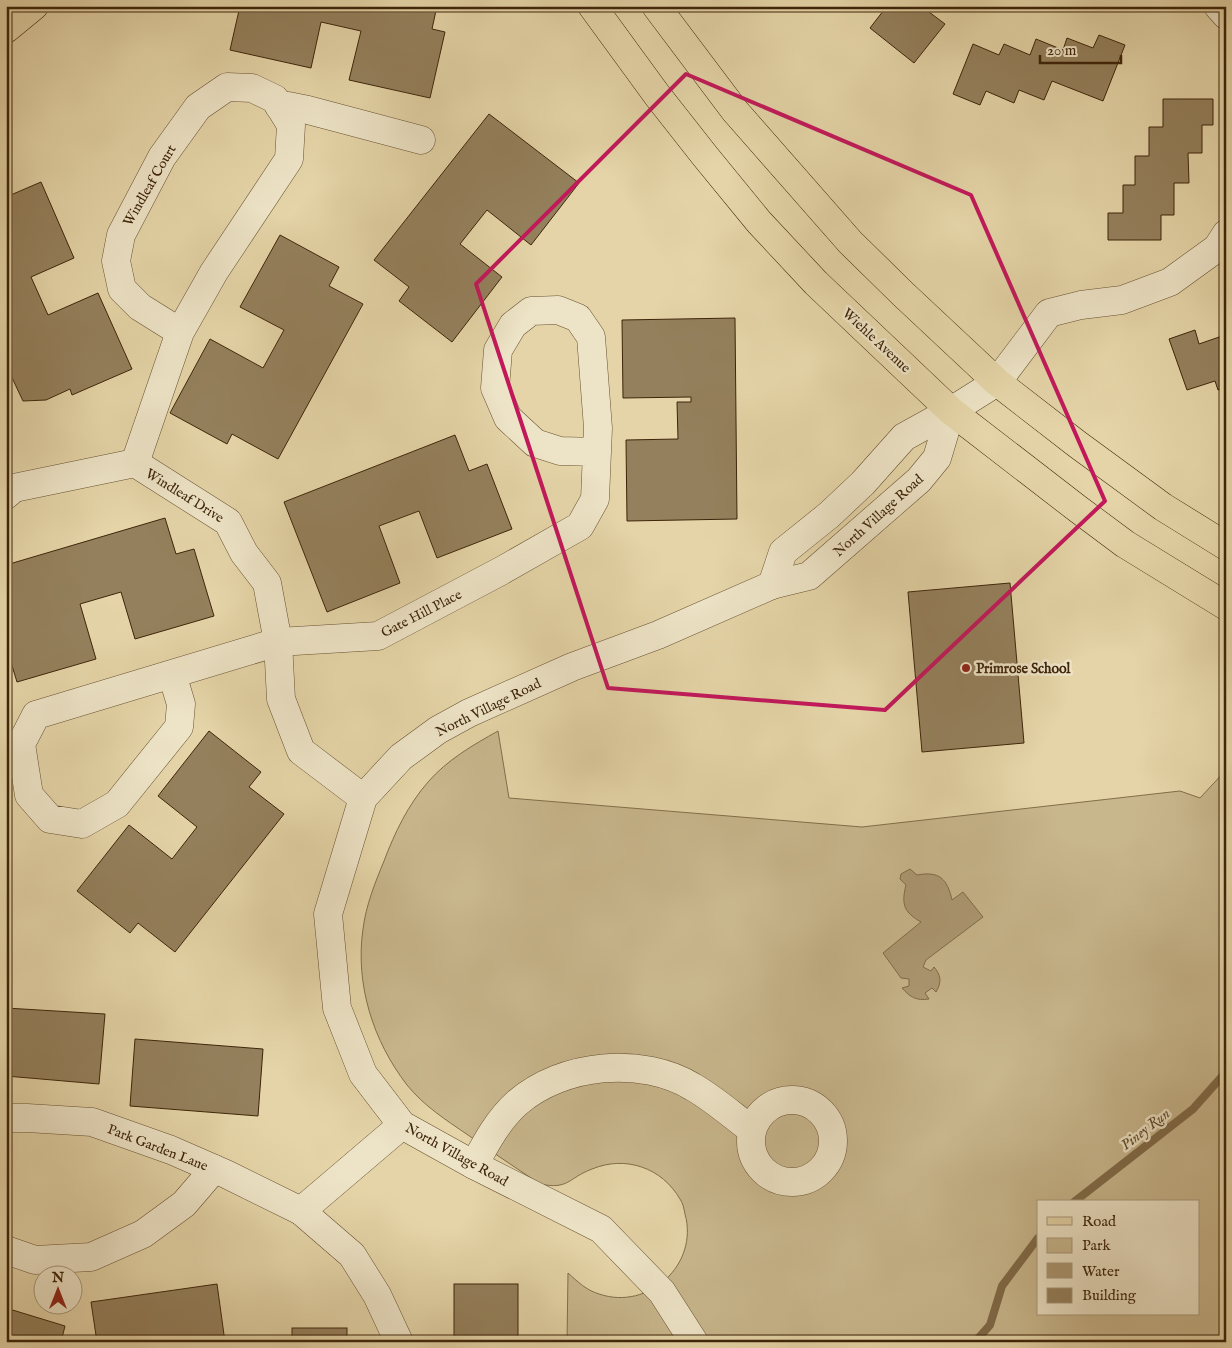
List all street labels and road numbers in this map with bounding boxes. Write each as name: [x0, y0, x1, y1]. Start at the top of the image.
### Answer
street label: Windleaf Court: [119, 141, 181, 229]
street label: Wiehle Avenue: [838, 304, 915, 377]
street label: Windleaf Drive: [142, 465, 227, 527]
street label: North Village Road: [830, 470, 928, 561]
street label: Gate Hill Place: [378, 586, 465, 642]
street label: North Village Road: [433, 674, 545, 741]
street label: North Village Road: [402, 1119, 512, 1191]
street label: Park Garden Lane: [105, 1120, 211, 1176]

